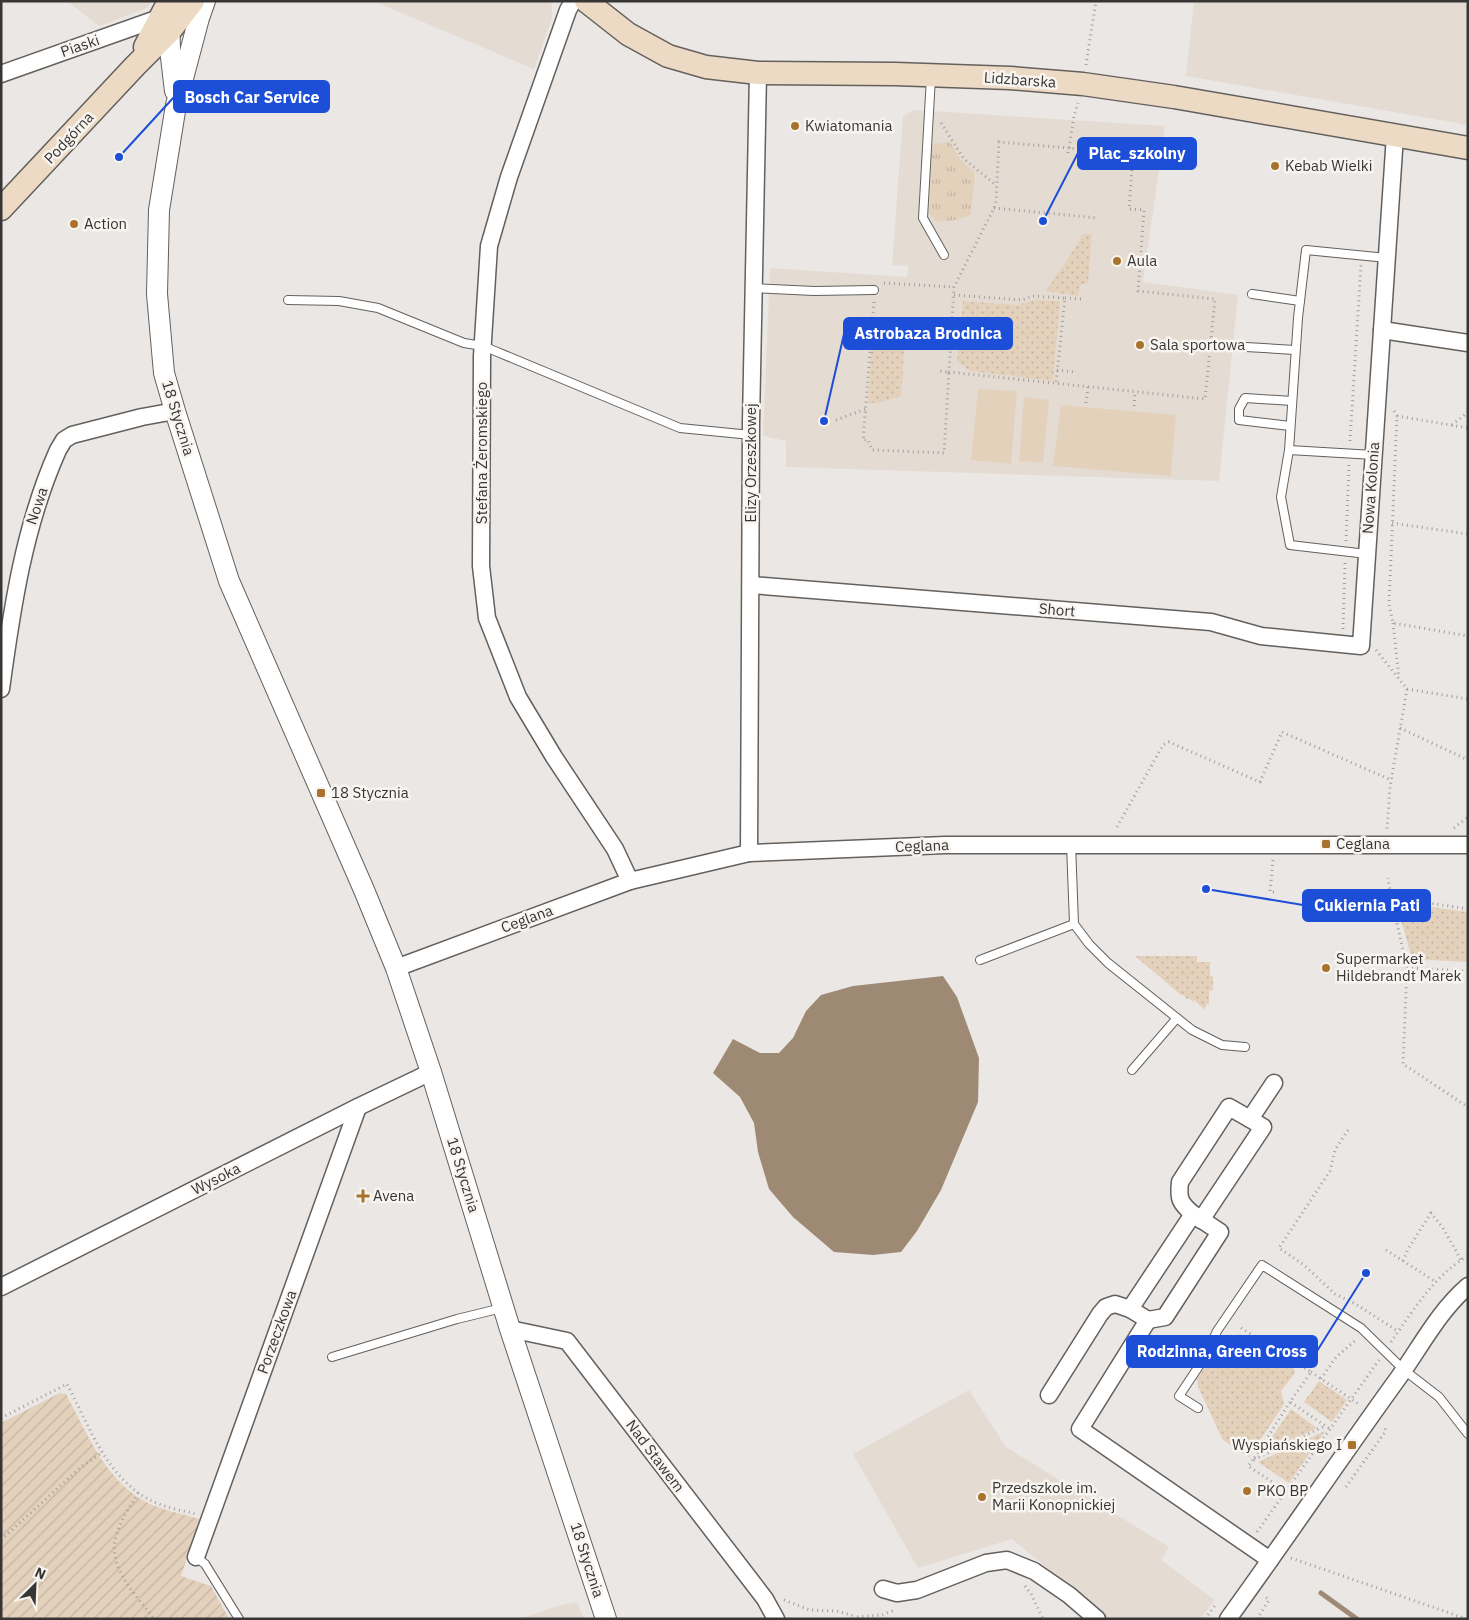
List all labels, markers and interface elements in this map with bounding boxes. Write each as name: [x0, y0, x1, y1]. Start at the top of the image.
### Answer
street label: Piaski: [58, 30, 102, 61]
street label: Lidzbarska: [983, 68, 1057, 91]
callout: Bosch Car Service: [174, 81, 329, 112]
text: Bosch Car Service: [184, 87, 320, 107]
street label: Podgórna: [40, 108, 97, 168]
place label: Kwiatomania: [805, 116, 893, 135]
marker: Kwiatomania: [789, 120, 801, 132]
callout: Plac_szkolny: [1078, 138, 1196, 169]
text: Plac_szkolny: [1088, 143, 1186, 163]
place label: Kebab Wielki: [1285, 156, 1372, 175]
marker: Kebab Wielki: [1269, 160, 1281, 172]
place label: Action: [84, 214, 127, 233]
marker: Action: [68, 218, 80, 230]
place label: Aula: [1127, 251, 1157, 270]
marker: Aula: [1111, 255, 1123, 267]
callout: Astrobaza Brodnica: [844, 318, 1012, 349]
text: Astrobaza Brodnica: [854, 323, 1002, 343]
place label: Sala sportowa: [1150, 335, 1245, 354]
marker: Sala sportowa: [1134, 339, 1146, 351]
street label: 18 Stycznia: [158, 378, 199, 458]
street label: Stefana Żeromskiego: [472, 382, 491, 524]
street label: Elizy Orzeszkowej: [741, 403, 760, 523]
street label: Nowa Kolonia: [1358, 441, 1383, 535]
street label: Nowa: [21, 485, 52, 527]
street label: Short: [1038, 598, 1076, 621]
place label: 18 Stycznia: [331, 783, 409, 802]
marker: 18 Stycznia: [315, 787, 327, 799]
place label: Ceglana: [1336, 834, 1390, 853]
street label: Ceglana: [895, 835, 949, 856]
marker: Ceglana: [1320, 838, 1332, 850]
callout: Cukiernia Pati: [1303, 890, 1430, 921]
text: Cukiernia Pati: [1314, 895, 1420, 915]
street label: Ceglana: [498, 900, 555, 937]
place label: Supermarket Hildebrandt Marek: [1336, 949, 1461, 985]
marker: Supermarket Hildebrandt Marek: [1320, 962, 1332, 974]
street label: 18 Stycznia: [443, 1135, 484, 1215]
street label: Wysoka: [188, 1158, 243, 1199]
place label: Avena: [373, 1186, 414, 1205]
marker: Avena: [357, 1190, 369, 1202]
street label: Porzeczkowa: [253, 1287, 300, 1376]
callout: Rodzinna, Green Cross: [1127, 1336, 1317, 1367]
text: Rodzinna, Green Cross: [1137, 1341, 1307, 1361]
street label: Nad Stawem: [622, 1416, 689, 1496]
place label: Wyspiańskiego I: [1232, 1435, 1342, 1454]
marker: Wyspiańskiego I: [1346, 1439, 1358, 1451]
place label: Przedszkole im. Marii Konopnickiej: [992, 1478, 1115, 1514]
place label: PKO BP: [1257, 1481, 1308, 1500]
marker: PKO BP: [1241, 1485, 1253, 1497]
marker: Przedszkole im. Marii Konopnickiej: [976, 1491, 988, 1503]
street label: 18 Stycznia: [566, 1520, 609, 1600]
north arrow: [10, 1560, 60, 1610]
text: N: [32, 1563, 49, 1583]

